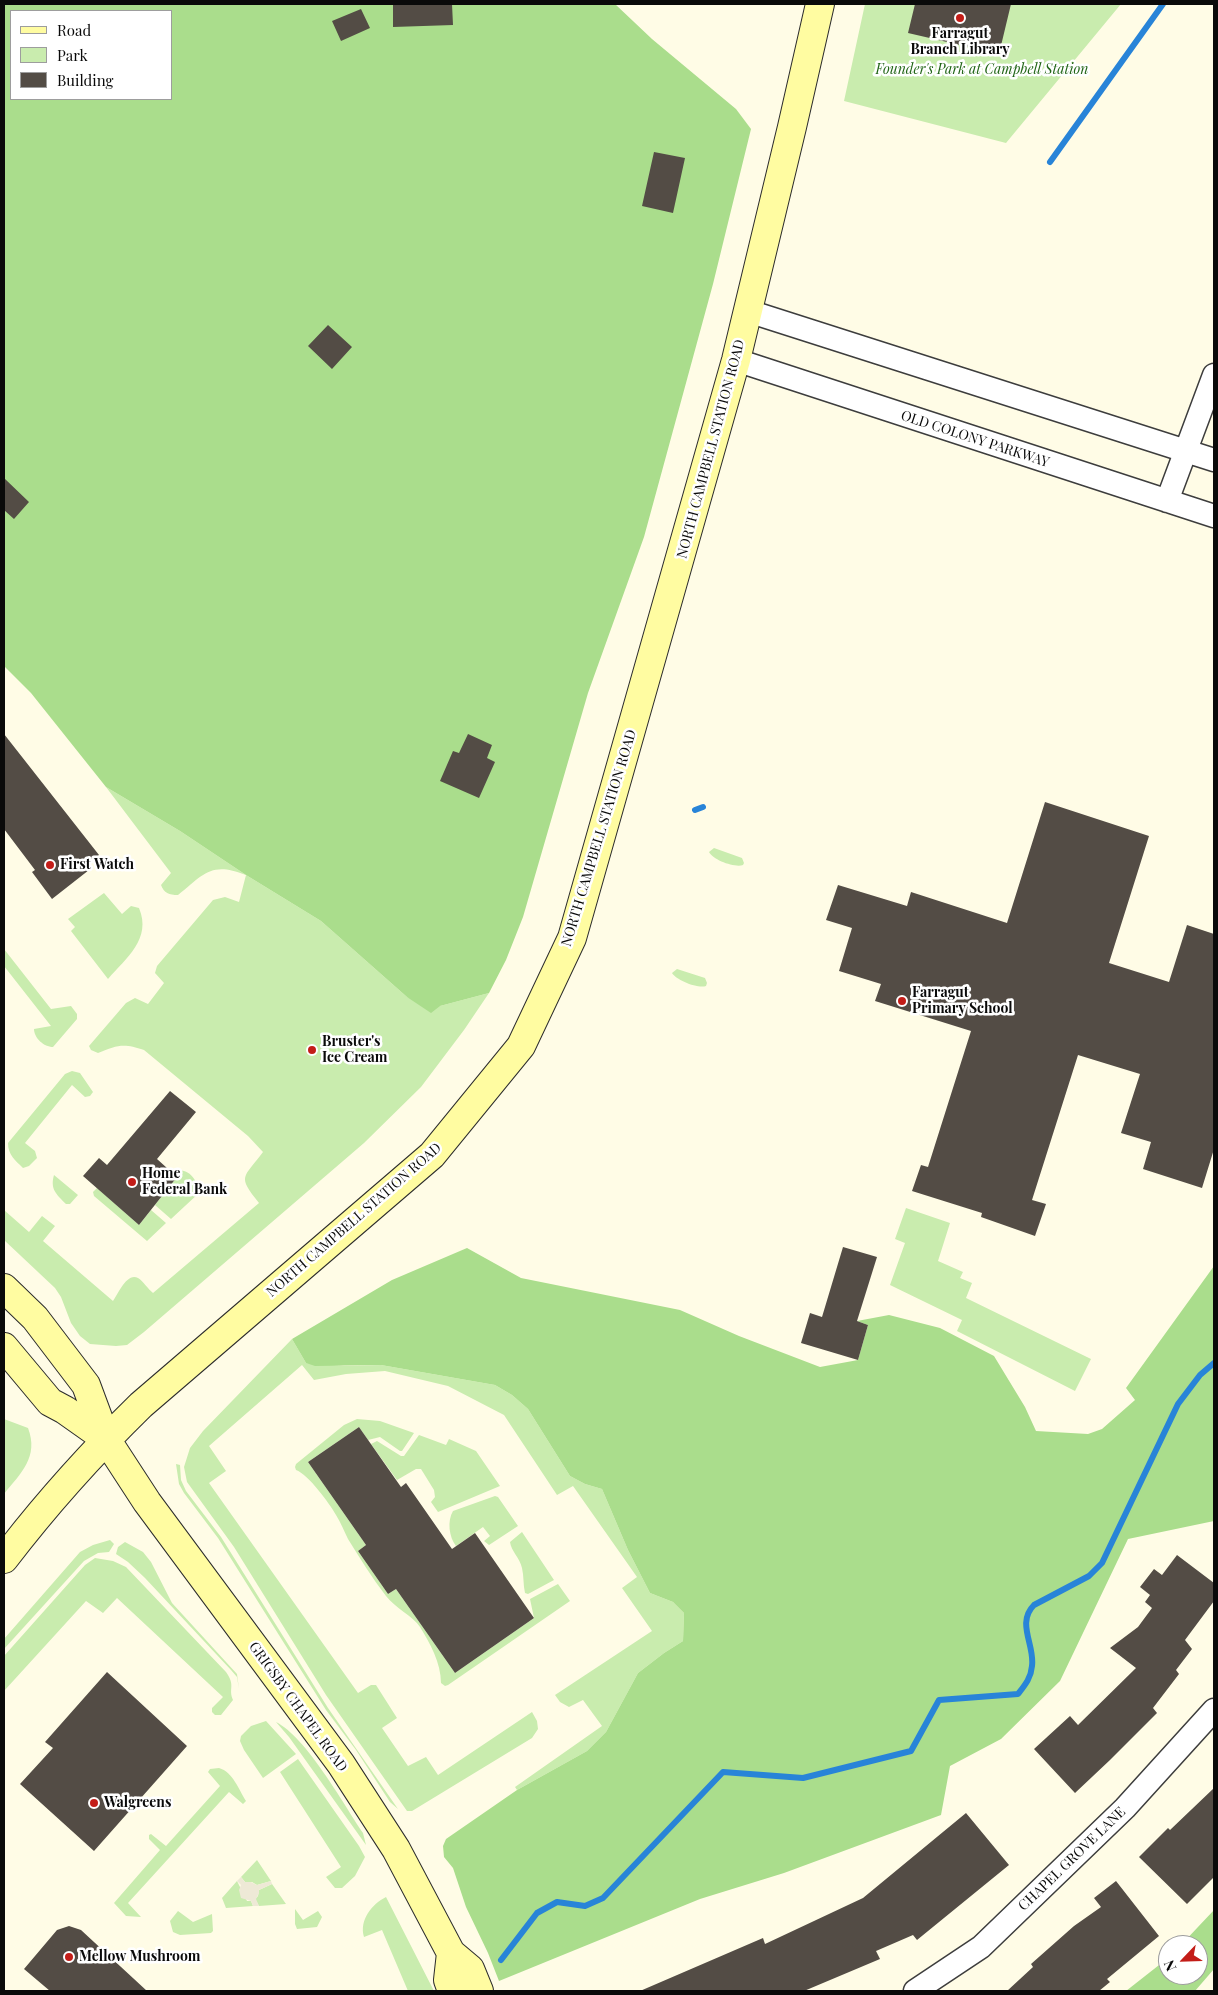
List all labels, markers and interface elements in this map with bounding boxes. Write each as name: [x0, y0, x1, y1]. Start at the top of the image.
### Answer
legend: [10, 10, 172, 100]
marker: Farragut Branch Library: [954, 12, 966, 24]
text: Road: [57, 20, 91, 40]
place label: Farragut Branch Library: [910, 26, 1010, 58]
text: Park: [57, 45, 88, 65]
park label: Founder's Park at Campbell Station: [876, 62, 1088, 78]
text: Building: [57, 70, 113, 90]
street label: NORTH CAMPBELL STATION ROAD: [674, 338, 748, 560]
street label: OLD COLONY PARKWAY: [899, 407, 1051, 471]
street label: NORTH CAMPBELL STATION ROAD: [558, 727, 640, 949]
place label: First Watch: [60, 857, 134, 873]
marker: First Watch: [44, 859, 56, 871]
place label: Farragut Primary School: [912, 985, 1013, 1018]
marker: Farragut Primary School: [896, 995, 908, 1007]
place label: Bruster's Ice Cream: [322, 1034, 387, 1066]
marker: Bruster's Ice Cream: [306, 1044, 318, 1056]
street label: NORTH CAMPBELL STATION ROAD: [263, 1140, 445, 1300]
place label: Home Federal Bank: [142, 1166, 227, 1198]
marker: Home Federal Bank: [126, 1176, 138, 1188]
street label: GRIGSBY CHAPEL ROAD: [245, 1639, 351, 1775]
place label: Walgreens: [104, 1795, 171, 1811]
marker: Walgreens: [88, 1797, 100, 1809]
street label: CHAPEL GROVE LANE: [1015, 1804, 1129, 1914]
north arrow: [1158, 1935, 1208, 1985]
place label: Mellow Mushroom: [79, 1949, 201, 1965]
marker: Mellow Mushroom: [63, 1951, 75, 1963]
text: N: [1159, 1957, 1180, 1974]

